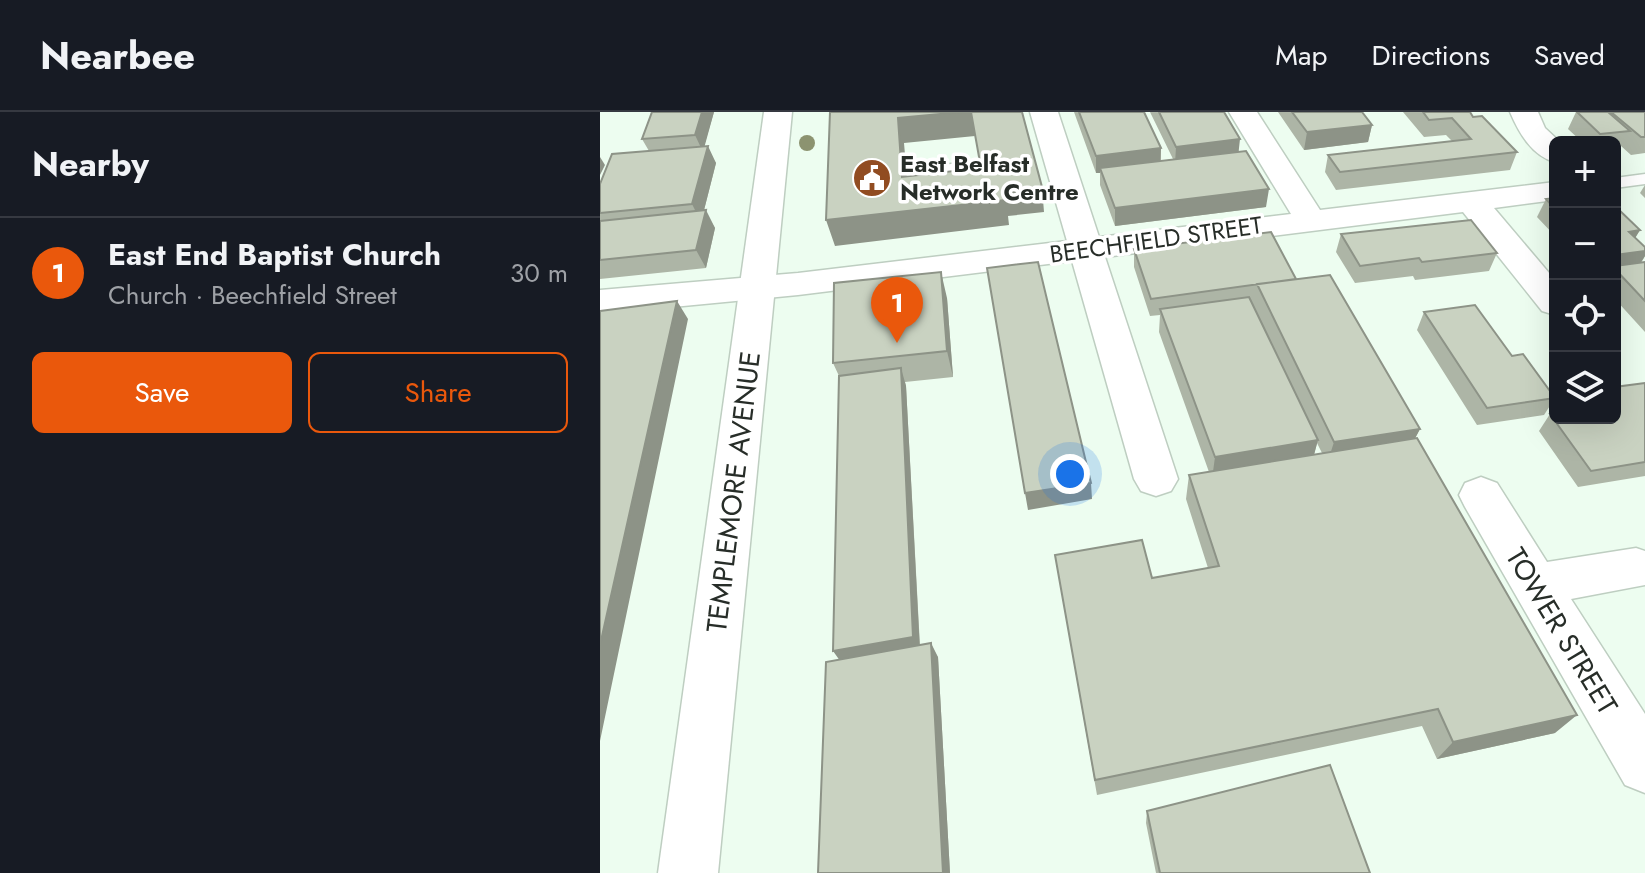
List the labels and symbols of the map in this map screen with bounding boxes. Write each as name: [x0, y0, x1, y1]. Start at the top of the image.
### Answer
place label: East Belfast Network Centre: [900, 146, 1079, 209]
public building icon: East Belfast Network Centre: [851, 157, 893, 199]
street label: BEECHFIELD STREET: [1047, 207, 1264, 272]
pin: 1: [871, 277, 923, 343]
street label: TEMPLEMORE AVENUE: [696, 349, 771, 635]
your location: [1050, 454, 1090, 494]
street label: TOWER STREET: [1496, 540, 1628, 722]

